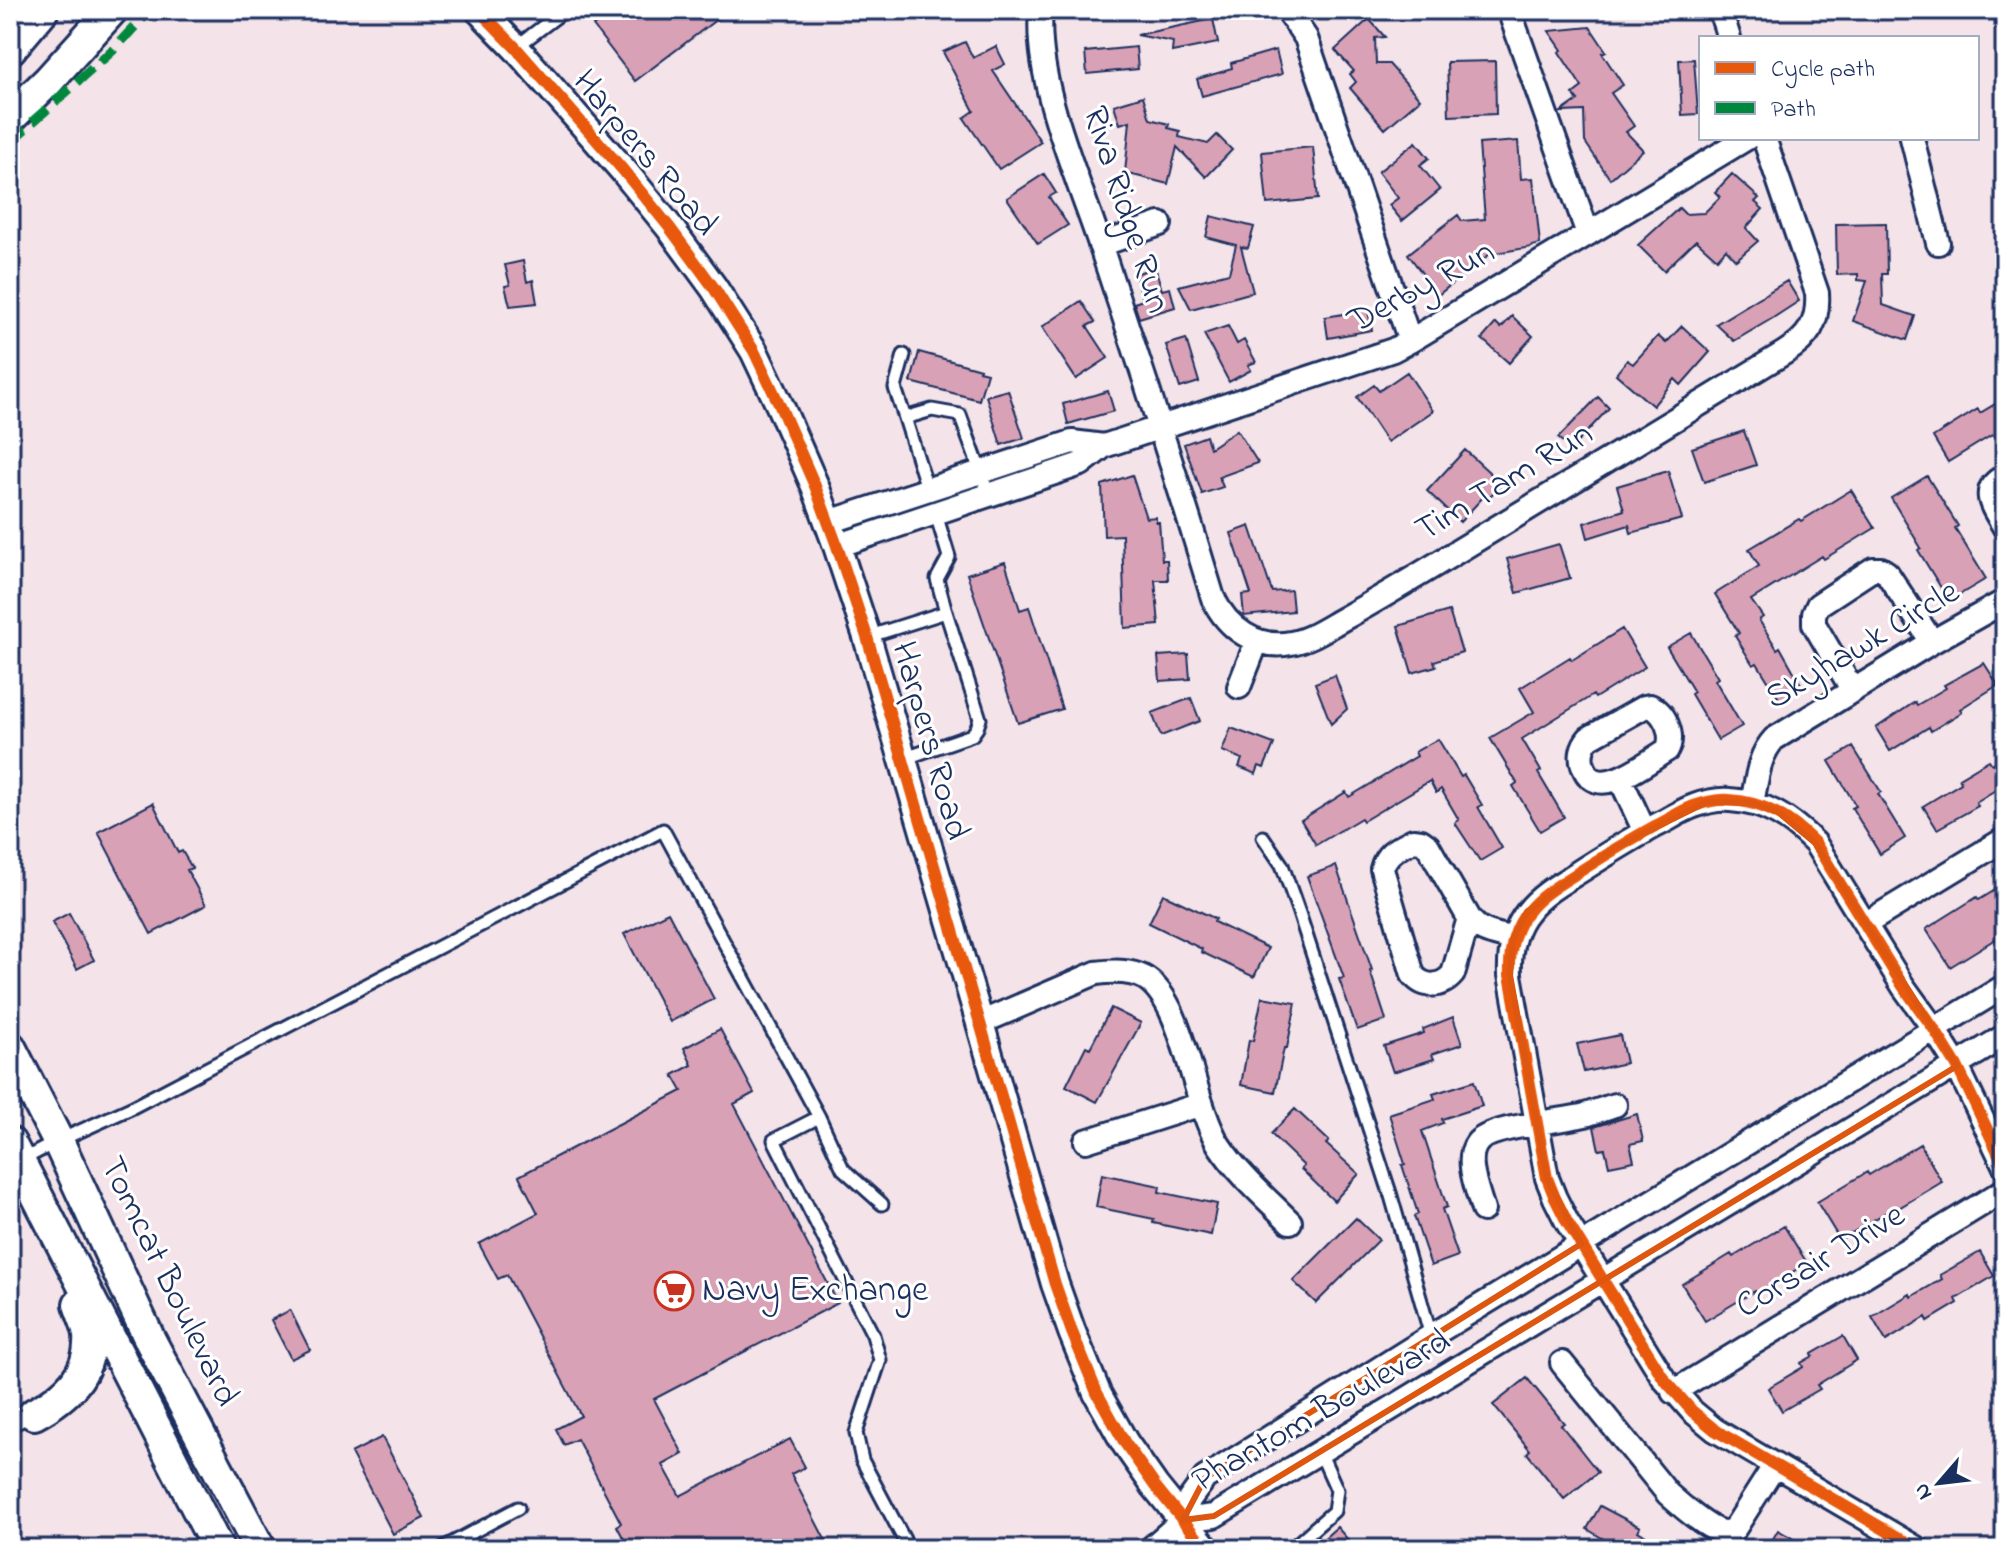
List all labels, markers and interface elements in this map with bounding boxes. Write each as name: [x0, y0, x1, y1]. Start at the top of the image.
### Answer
legend: [1699, 36, 1979, 140]
text: Cycle path: [1771, 53, 1875, 89]
street label: Harpers Road: [558, 59, 730, 249]
text: Path: [1771, 93, 1816, 128]
street label: Riva Ridge Run: [1067, 100, 1183, 320]
street label: Derby Run: [1338, 227, 1505, 349]
street label: Tim Tam Run: [1406, 409, 1604, 557]
street label: Skyhawk Circle: [1756, 567, 1971, 725]
street label: Harpers Road: [875, 636, 983, 846]
street label: Tomcat Boulevard: [84, 1148, 252, 1416]
street label: Corsair Drive: [1726, 1190, 1916, 1333]
place label: Navy Exchange: [702, 1265, 929, 1318]
supermarket icon: Navy Exchange: [653, 1270, 695, 1312]
street label: Phantom Boulevard: [1183, 1316, 1461, 1508]
north arrow: [1899, 1443, 1979, 1523]
text: N: [1906, 1477, 1942, 1505]

